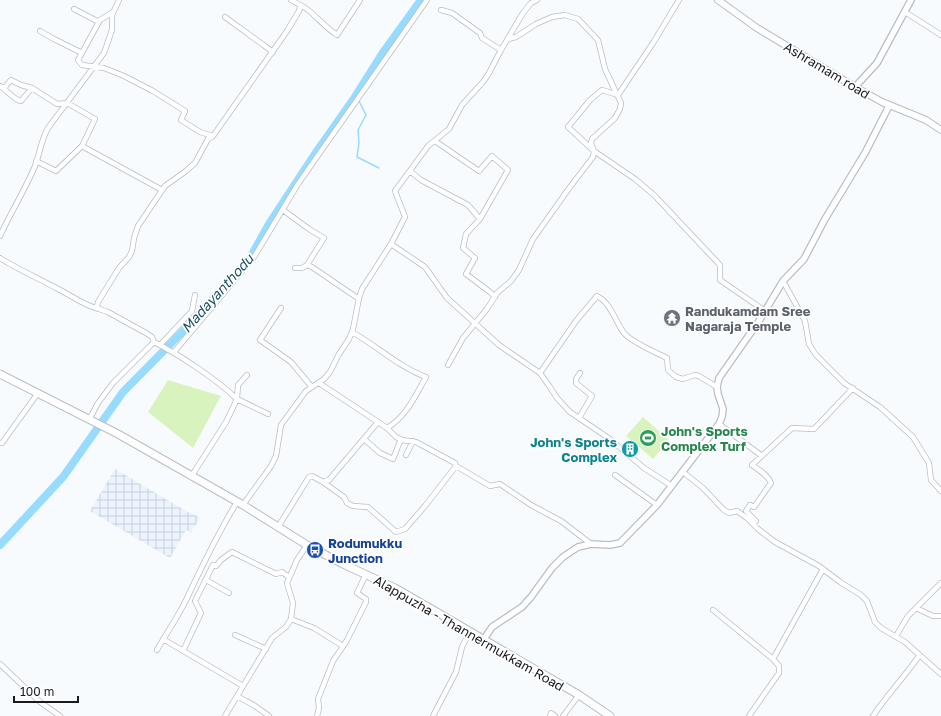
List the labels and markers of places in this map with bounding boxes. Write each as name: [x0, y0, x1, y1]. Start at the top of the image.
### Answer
place label: Randukamdam Sree Nagaraja Temple: [685, 303, 811, 334]
temple icon: Randukamdam Sree Nagaraja Temple: [662, 308, 682, 328]
place label: John's Sports Complex Turf: [661, 423, 748, 454]
sports icon: John's Sports Complex Turf: [638, 428, 658, 448]
place label: John's Sports Complex: [530, 434, 617, 465]
building icon: John's Sports Complex: [620, 439, 640, 459]
place label: Rodumukku Junction: [328, 535, 403, 566]
bus stop icon: Rodumukku Junction: [305, 540, 325, 560]

